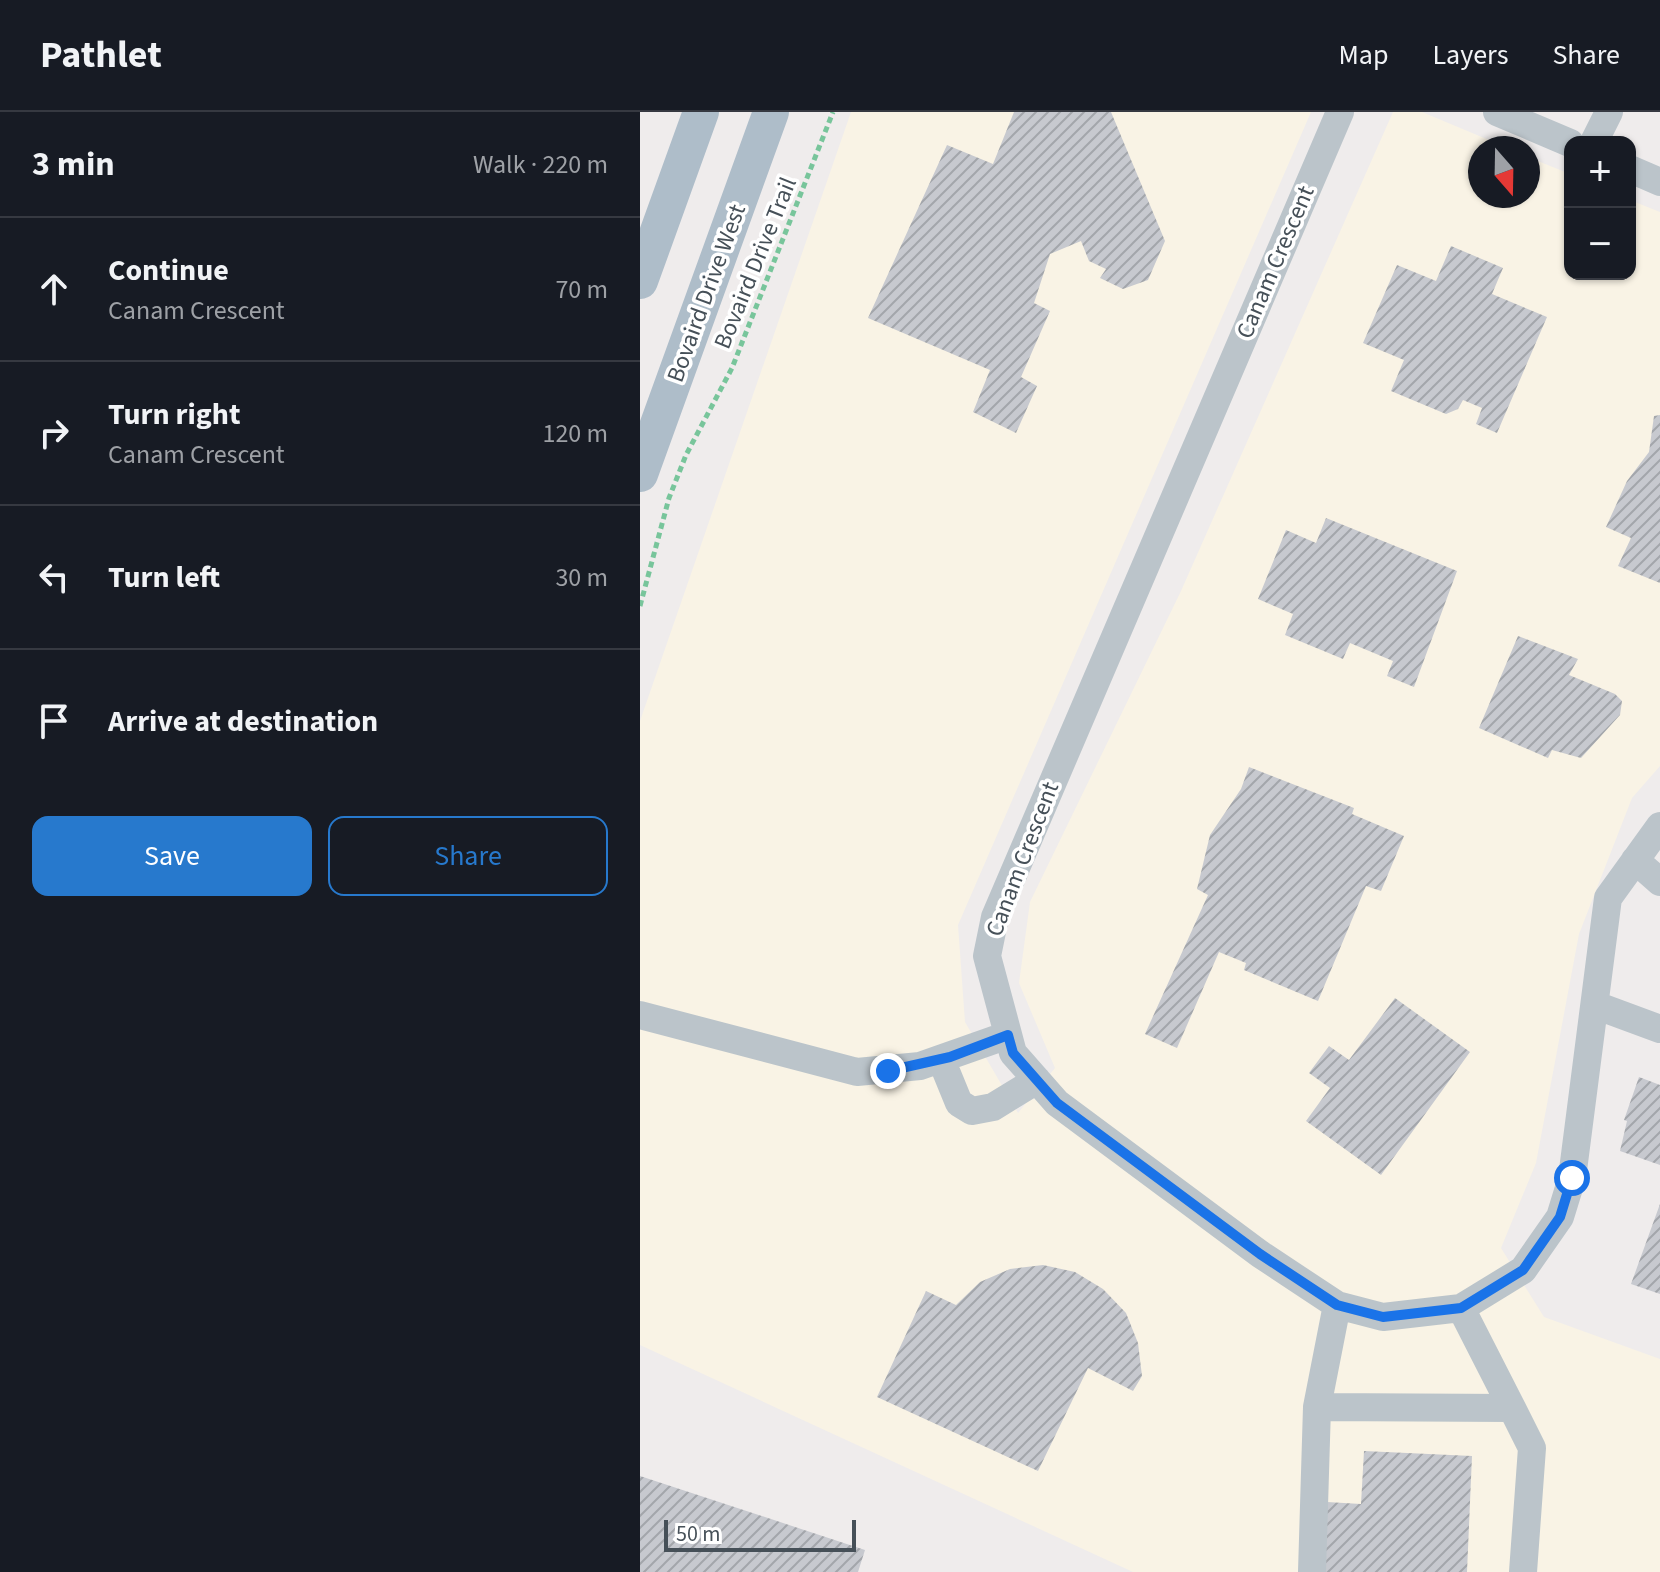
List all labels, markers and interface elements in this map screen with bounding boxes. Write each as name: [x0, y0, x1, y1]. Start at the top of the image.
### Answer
text: Pathlet: [40, 28, 162, 82]
text: Map: [1338, 35, 1388, 75]
text: Layers: [1432, 35, 1508, 75]
text: Share: [1552, 35, 1620, 75]
north arrow: [1468, 136, 1540, 208]
map controls: [1564, 136, 1636, 280]
button: +: [1564, 136, 1636, 208]
text: 3 min: [32, 140, 115, 189]
text: Walk · 220 m: [473, 146, 608, 183]
street label: Bovaird Drive Trail: [705, 172, 806, 354]
street label: Canam Crescent: [1227, 180, 1323, 344]
street label: Bovaird Drive West: [658, 199, 755, 387]
button: −: [1564, 208, 1636, 280]
text: Continue: [108, 249, 229, 292]
icon: ahead: [32, 267, 76, 311]
text: 70 m: [555, 271, 608, 308]
text: Canam Crescent: [108, 292, 285, 329]
text: Turn right: [108, 393, 240, 436]
icon: right: [32, 411, 76, 455]
text: 120 m: [542, 415, 608, 452]
text: Canam Crescent: [108, 436, 285, 473]
icon: left: [32, 555, 76, 599]
text: Turn left: [108, 556, 220, 599]
text: 30 m: [555, 559, 608, 596]
icon: arrive: [32, 699, 76, 743]
text: Arrive at destination: [108, 700, 378, 743]
street label: Canam Crescent: [977, 777, 1068, 942]
button: Save: [32, 816, 312, 896]
button: Share: [328, 816, 608, 896]
route end: [870, 1053, 906, 1089]
route start: [1554, 1160, 1590, 1196]
scale bar: [664, 1516, 856, 1552]
text: 50 m: [676, 1518, 721, 1550]

